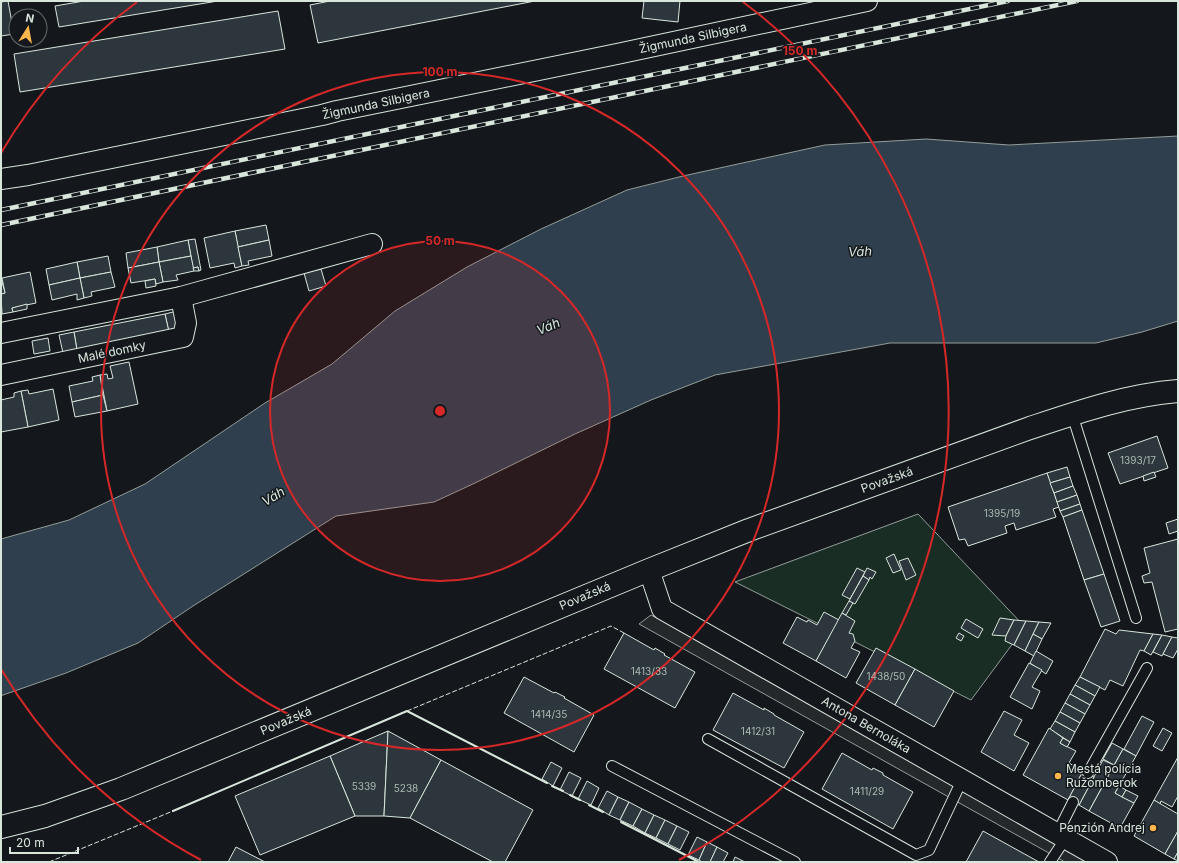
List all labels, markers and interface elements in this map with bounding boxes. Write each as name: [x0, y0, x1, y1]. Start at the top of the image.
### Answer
north arrow: [8, 8, 48, 48]
text: N: [24, 11, 35, 26]
street label: Žigmunda Silbigera: [638, 19, 748, 56]
text: 150 m: [783, 43, 817, 58]
text: 100 m: [422, 64, 458, 79]
street label: Žigmunda Silbigera: [321, 85, 431, 122]
text: 50 m: [425, 233, 455, 248]
water label: Váh: [848, 243, 873, 259]
water label: Váh: [534, 314, 562, 338]
street label: Malé domky: [76, 337, 148, 366]
centre of rings: [433, 404, 447, 418]
house number: 1393/17: [1120, 454, 1156, 466]
street label: Považská: [859, 463, 915, 496]
water label: Váh: [259, 483, 288, 509]
house number: 1395/19: [984, 507, 1020, 519]
street label: Považská: [557, 578, 613, 613]
house number: 1413/33: [631, 665, 667, 677]
house number: 1438/50: [867, 670, 905, 682]
street label: Antona Bernoláka: [819, 693, 913, 756]
street label: Považská: [258, 703, 314, 738]
house number: 1414/35: [531, 708, 567, 720]
house number: 1412/31: [741, 725, 775, 737]
place label: Mestá polícia Ružomberok: [1066, 761, 1141, 790]
marker: Mestá polícia Ružomberok: [1053, 771, 1063, 781]
house number: 5339: [352, 780, 376, 792]
house number: 5238: [394, 782, 418, 794]
house number: 1411/29: [850, 785, 884, 797]
place label: Penzión Andrej: [1059, 820, 1145, 835]
marker: Penzión Andrej: [1148, 823, 1158, 833]
scale bar: [10, 829, 78, 855]
text: 20 m: [16, 835, 45, 850]

